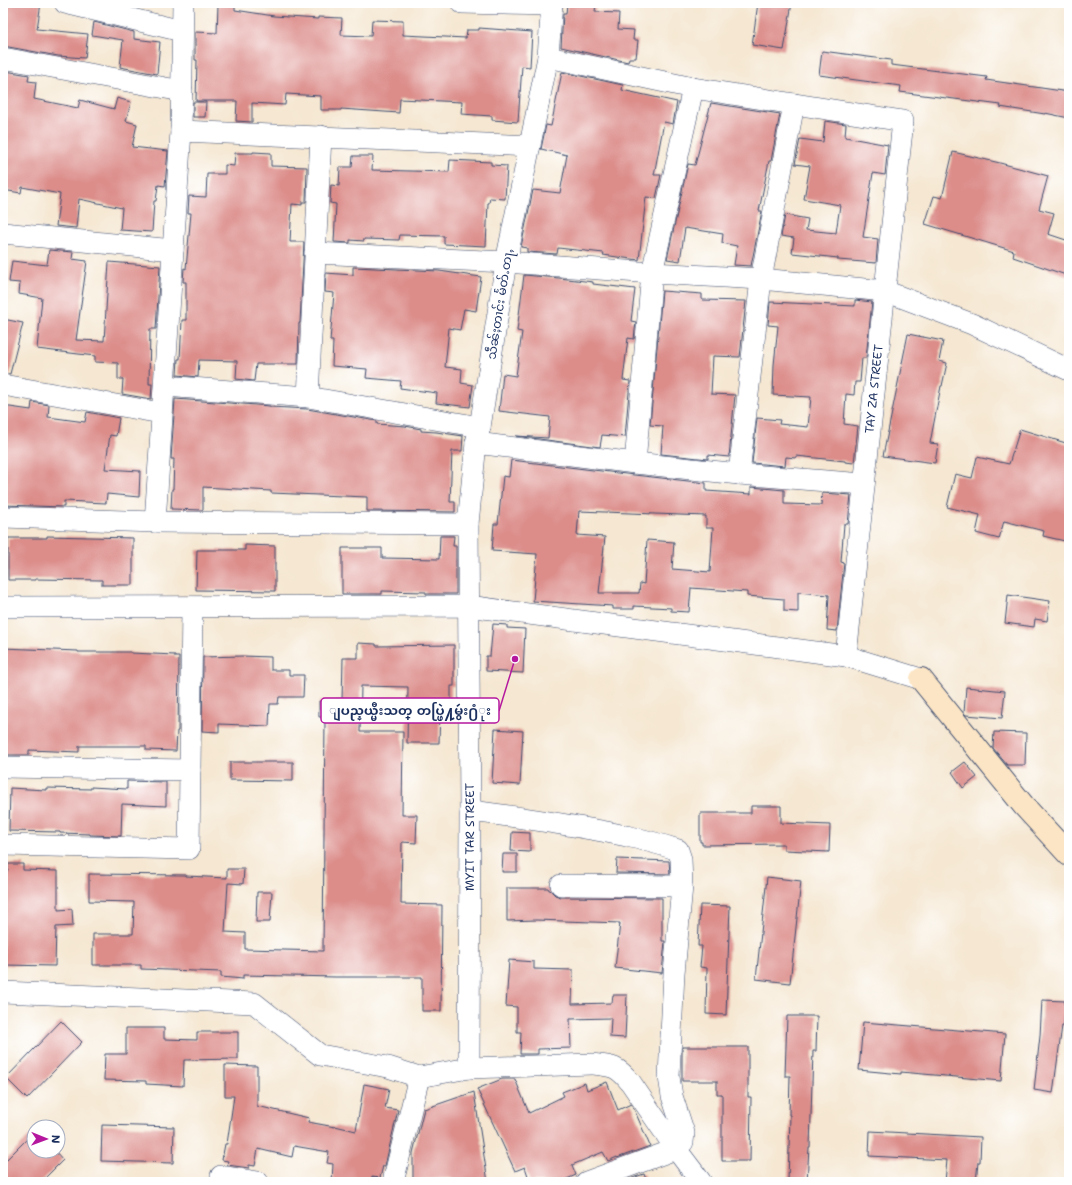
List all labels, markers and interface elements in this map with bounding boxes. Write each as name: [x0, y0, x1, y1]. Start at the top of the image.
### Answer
street label: သဵၼ်ႈတၢင်း မႅတ်ႉတႃႇ: [482, 247, 519, 361]
street label: TAY ZA STREET: [861, 343, 887, 434]
callout: ျပည္နယ္မီးသတ္ တပ္ဖြဲ႔မွဴး႐ံုး: [321, 698, 499, 723]
text: ျပည္နယ္မီးသတ္ တပ္ဖြဲ႔မွဴး႐ံုး: [329, 702, 491, 722]
street label: MYIT TAR STREET: [462, 782, 478, 891]
north arrow: [26, 1119, 66, 1159]
text: N: [48, 1135, 63, 1144]

